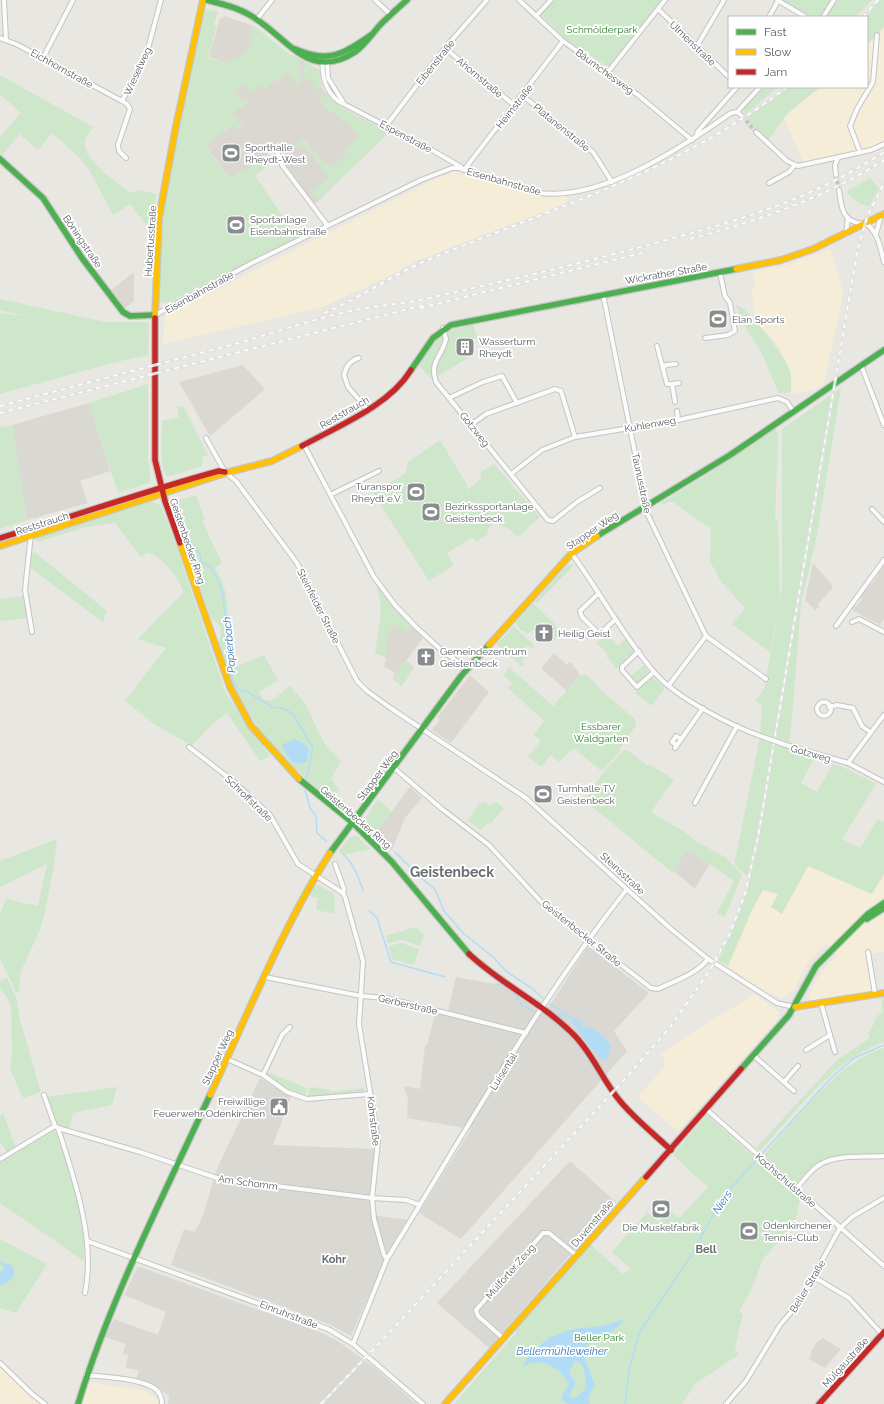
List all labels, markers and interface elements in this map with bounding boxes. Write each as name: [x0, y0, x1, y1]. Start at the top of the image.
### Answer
legend: [728, 16, 868, 88]
street label: Ulmenstraße: [667, 19, 718, 68]
park label: Schmölderpark: [566, 24, 638, 35]
text: Fast: [764, 25, 787, 39]
street label: Eibenstraße: [414, 38, 457, 87]
street label: Wieselweg: [122, 45, 153, 97]
text: Slow: [764, 45, 791, 59]
street label: Eichhornstraße: [29, 47, 95, 90]
street label: Bäumchesweg: [573, 47, 636, 96]
street label: Ahornstraße: [455, 55, 505, 100]
text: Jam: [764, 65, 787, 79]
street label: Heimstraße: [494, 82, 535, 131]
street label: Platanenstraße: [531, 101, 592, 154]
street label: Espenstraße: [378, 118, 434, 155]
sports icon: Sporthalle Rheydt-West: [220, 142, 242, 164]
place label: Sporthalle Rheydt-West: [245, 142, 306, 165]
street label: Eisenbahnstraße: [466, 166, 542, 197]
street label: Hubertusstraße: [143, 205, 158, 277]
street label: Böningstraße: [61, 213, 104, 270]
sports icon: Sportanlage Eisenbahnstraße: [225, 214, 247, 236]
place label: Sportanlage Eisenbahnstraße: [250, 214, 327, 237]
street label: Wickrather Straße: [624, 261, 708, 286]
street label: Eisenbahnstraße: [163, 269, 236, 316]
sports icon: Elan Sports: [707, 308, 729, 330]
place label: Elan Sports: [732, 314, 785, 325]
building icon: Wasserturm Rheydt: [454, 336, 476, 358]
place label: Wasserturm Rheydt: [479, 336, 535, 359]
street label: Reststrauch: [318, 394, 371, 431]
street label: Gotzweg: [457, 410, 492, 449]
street label: Kuhlenweg: [623, 415, 677, 434]
street label: Taunusstraße: [630, 452, 653, 514]
place label: Turanspor Rheydt e.V.: [352, 481, 402, 504]
sports icon: Turanspor Rheydt e.V.: [405, 481, 427, 503]
street label: Geistenbecker Ring: [168, 497, 207, 585]
sports icon: Bezirkssportanlage Geistenbeck: [420, 501, 442, 523]
place label: Bezirkssportanlage Geistenbeck: [445, 501, 534, 524]
street label: Stapper Weg: [564, 509, 620, 552]
street label: Reststrauch: [14, 510, 70, 537]
street label: Steinfelder Straße: [295, 567, 342, 646]
water label: Papierbach: [221, 616, 238, 674]
church icon: Heilig Geist: [533, 622, 555, 644]
place label: Heilig Geist: [558, 628, 611, 639]
church icon: Gemeindezentrum Geistenbeck: [415, 646, 437, 668]
place label: Gemeindezentrum Geistenbeck: [440, 646, 527, 669]
park label: Essbarer Waldgarten: [574, 721, 628, 744]
street label: Gotzweg: [789, 743, 832, 764]
street label: Stapper Weg: [355, 748, 400, 803]
street label: Schroffstraße: [223, 773, 274, 824]
sports icon: Turnhalle TV Geistenbeck: [532, 783, 554, 805]
place label: Turnhalle TV Geistenbeck: [557, 783, 616, 806]
street label: Geistenbecker Ring: [318, 784, 393, 851]
street label: Steinsstraße: [598, 850, 647, 897]
district label: Geistenbeck: [410, 864, 494, 880]
street label: Geistenbecker Straße: [540, 898, 624, 969]
street label: Gerberstraße: [377, 992, 439, 1017]
street label: Stapper Weg: [200, 1028, 235, 1087]
street label: Luisental: [488, 1050, 519, 1092]
place label: Freiwillige Feuerwehr Odenkirchen: [153, 1096, 265, 1119]
public building icon: Freiwillige Feuerwehr Odenkirchen: [268, 1096, 290, 1118]
street label: Kohrstraße: [365, 1096, 382, 1147]
street label: Kochschulstraße: [753, 1151, 818, 1210]
street label: Am Schomm: [217, 1173, 279, 1192]
water label: Niers: [710, 1188, 735, 1216]
street label: Duvenstraße: [569, 1198, 616, 1249]
sports icon: Die Muskelfabrik: [650, 1198, 672, 1220]
sports icon: Odenkirchener Tennis-Club: [738, 1220, 760, 1242]
place label: Odenkirchener Tennis-Club: [763, 1220, 832, 1243]
place label: Die Muskelfabrik: [623, 1222, 700, 1233]
street label: Mülforter Zeug: [484, 1242, 537, 1301]
district label: Bell: [695, 1243, 717, 1256]
district label: Kohr: [322, 1253, 347, 1266]
street label: Beller Straße: [787, 1258, 827, 1315]
street label: Einruhrstraße: [258, 1298, 320, 1331]
park label: Beller Park: [574, 1332, 625, 1343]
street label: Mülgaustraße: [820, 1335, 871, 1390]
water label: Bellermühleweiher: [516, 1345, 609, 1358]

